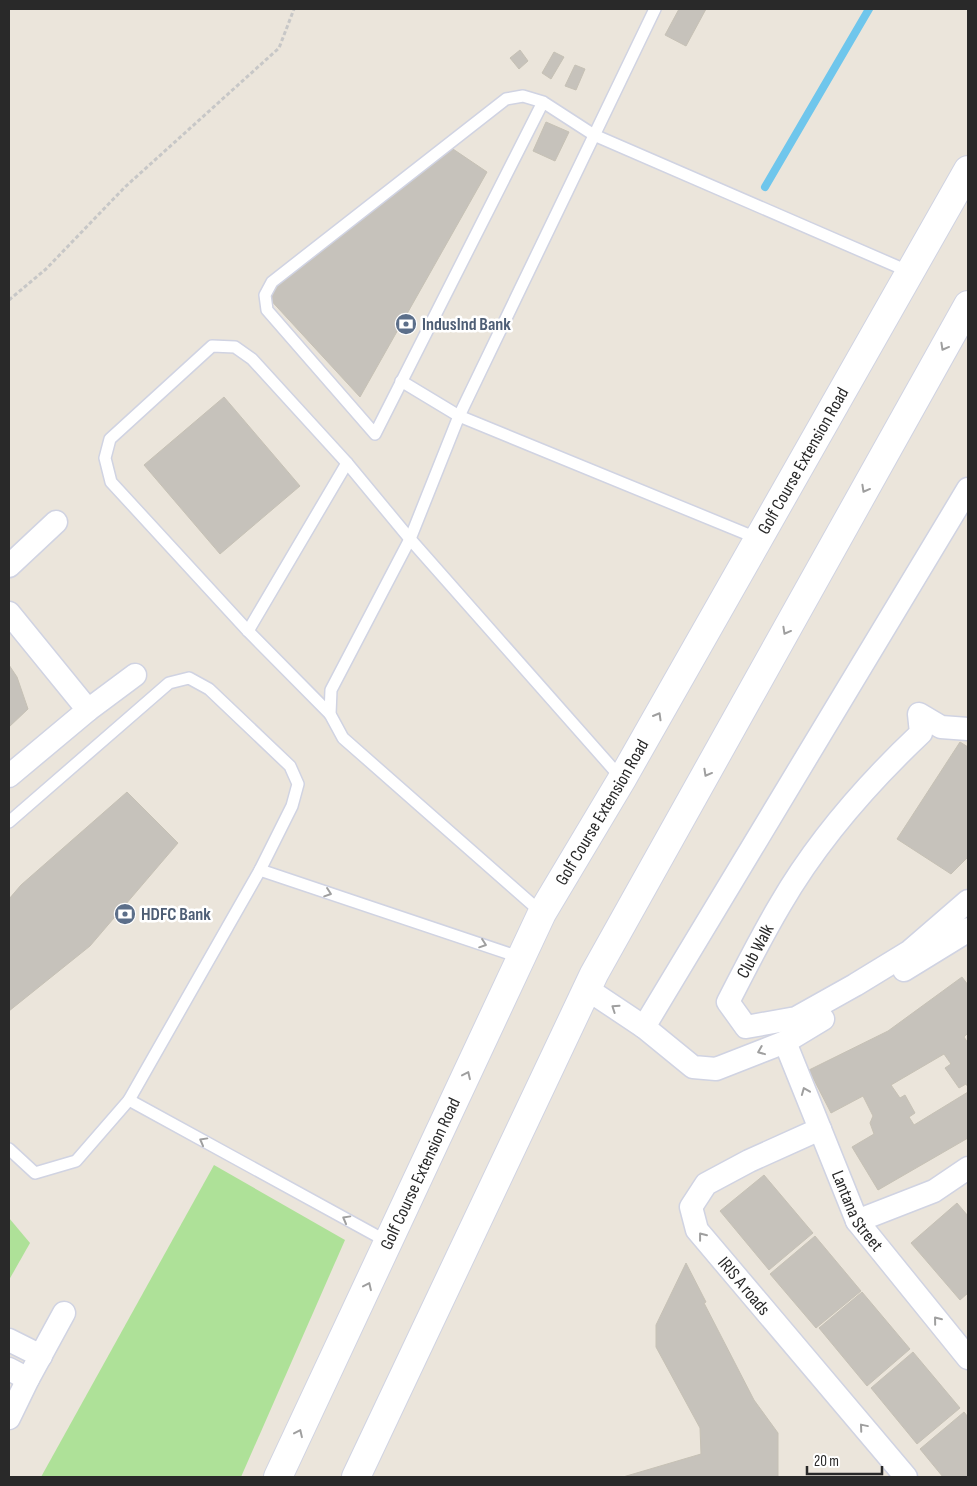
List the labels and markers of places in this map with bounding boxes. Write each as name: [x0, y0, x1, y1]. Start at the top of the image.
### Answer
bank icon: IndusInd Bank: [394, 312, 418, 336]
place label: IndusInd Bank: [422, 314, 511, 335]
bank icon: HDFC Bank: [113, 902, 137, 926]
place label: HDFC Bank: [141, 904, 211, 925]

